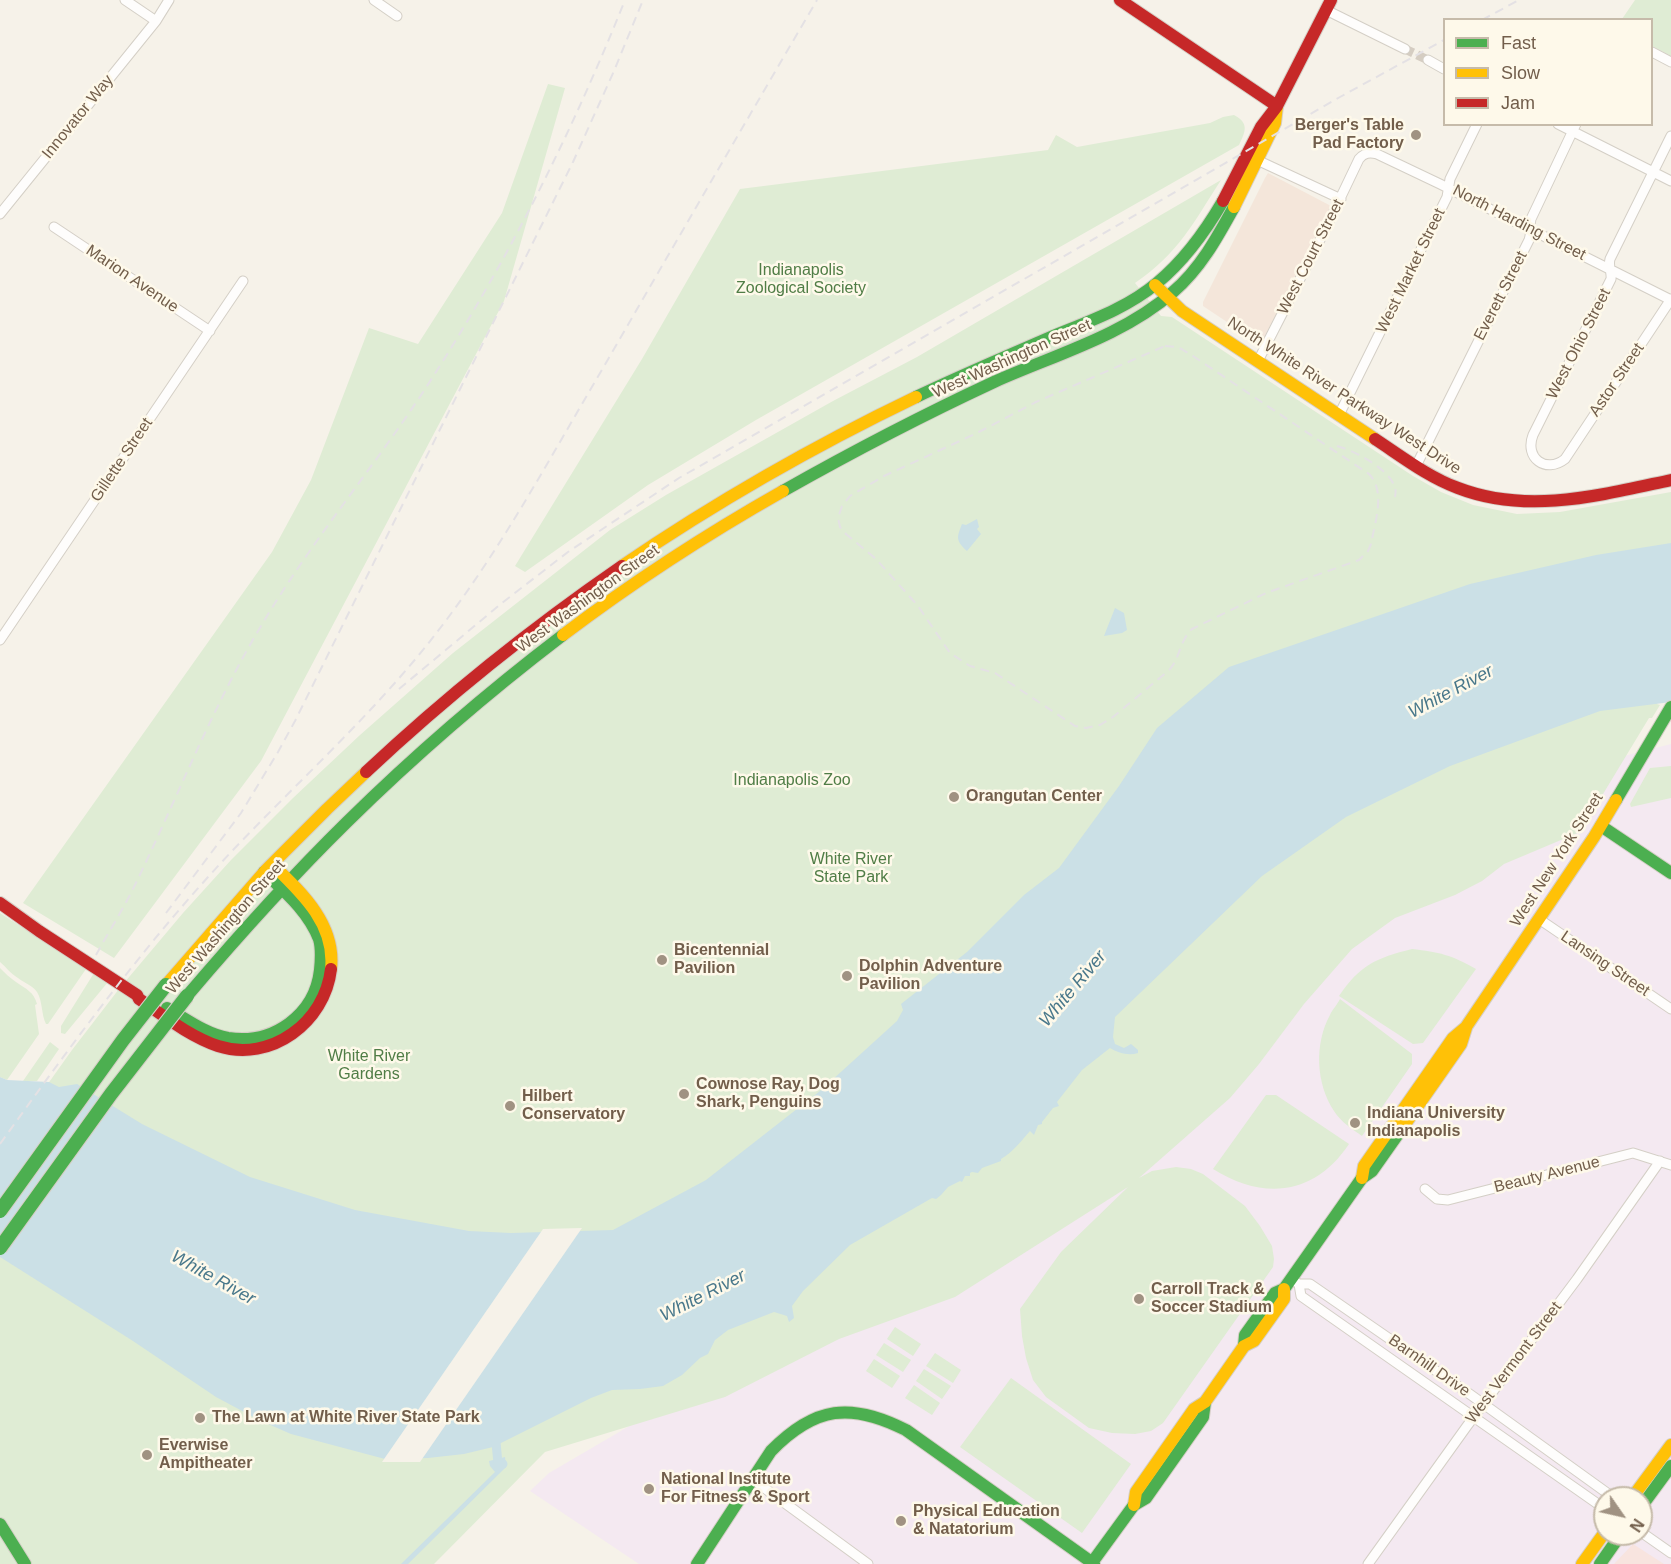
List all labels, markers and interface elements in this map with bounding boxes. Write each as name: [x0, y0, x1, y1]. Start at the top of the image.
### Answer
legend: [1443, 18, 1653, 126]
text: Fast: [1501, 33, 1536, 53]
text: Slow: [1501, 63, 1540, 83]
street label: Innovator Way: [38, 71, 118, 163]
text: Jam: [1501, 93, 1535, 113]
place label: Berger's Table Pad Factory: [1295, 116, 1404, 154]
marker: Berger's Table Pad Factory: [1409, 128, 1423, 142]
street label: North Harding Street: [1449, 181, 1589, 265]
street label: West Court Street: [1274, 196, 1348, 318]
street label: West Market Street: [1372, 205, 1450, 337]
street label: Marion Avenue: [82, 241, 182, 317]
street label: Everett Street: [1470, 248, 1532, 344]
park label: Indianapolis Zoological Society: [736, 261, 866, 299]
street label: West Ohio Street: [1543, 285, 1615, 403]
street label: North White River Parkway West Drive: [1224, 313, 1464, 479]
street label: West Washington Street: [930, 315, 1094, 403]
street label: Astor Street: [1585, 340, 1649, 420]
street label: Gillette Street: [87, 414, 157, 506]
street label: West Washington Street: [513, 541, 663, 657]
water label: White River: [1405, 661, 1497, 723]
park label: Indianapolis Zoo: [733, 771, 851, 791]
place label: Orangutan Center: [966, 787, 1102, 807]
marker: Orangutan Center: [947, 790, 961, 804]
street label: West New York Street: [1507, 790, 1607, 930]
park label: White River State Park: [810, 850, 892, 888]
street label: West Washington Street: [162, 856, 290, 998]
street label: Lansing Street: [1557, 927, 1653, 1001]
place label: Bicentennial Pavilion: [674, 941, 769, 979]
water label: White River: [1035, 946, 1111, 1032]
marker: Bicentennial Pavilion: [655, 953, 669, 967]
place label: Dolphin Adventure Pavilion: [859, 957, 1002, 995]
marker: Dolphin Adventure Pavilion: [840, 969, 854, 983]
park label: White River Gardens: [328, 1047, 410, 1085]
place label: Cownose Ray, Dog Shark, Penguins: [696, 1075, 840, 1113]
place label: Hilbert Conservatory: [522, 1087, 625, 1125]
marker: Cownose Ray, Dog Shark, Penguins: [677, 1087, 691, 1101]
marker: Hilbert Conservatory: [503, 1099, 517, 1113]
place label: Indiana University Indianapolis: [1367, 1104, 1505, 1142]
marker: Indiana University Indianapolis: [1348, 1116, 1362, 1130]
street label: Beauty Avenue: [1492, 1153, 1602, 1197]
water label: White River: [167, 1246, 259, 1310]
water label: White River: [657, 1265, 749, 1327]
place label: Carroll Track & Soccer Stadium: [1151, 1280, 1272, 1318]
marker: Carroll Track & Soccer Stadium: [1132, 1292, 1146, 1306]
street label: West Vermont Street: [1462, 1298, 1566, 1428]
street label: Barnhill Drive: [1385, 1331, 1473, 1401]
place label: The Lawn at White River State Park: [212, 1408, 480, 1428]
marker: The Lawn at White River State Park: [193, 1411, 207, 1425]
place label: Everwise Ampitheater: [159, 1436, 252, 1474]
marker: Everwise Ampitheater: [140, 1448, 154, 1462]
place label: National Institute For Fitness & Sport: [661, 1470, 809, 1508]
marker: National Institute For Fitness & Sport: [642, 1482, 656, 1496]
north arrow: [1593, 1486, 1653, 1546]
place label: Physical Education & Natatorium: [913, 1502, 1060, 1540]
marker: Physical Education & Natatorium: [894, 1514, 908, 1528]
text: N: [1626, 1516, 1647, 1535]

